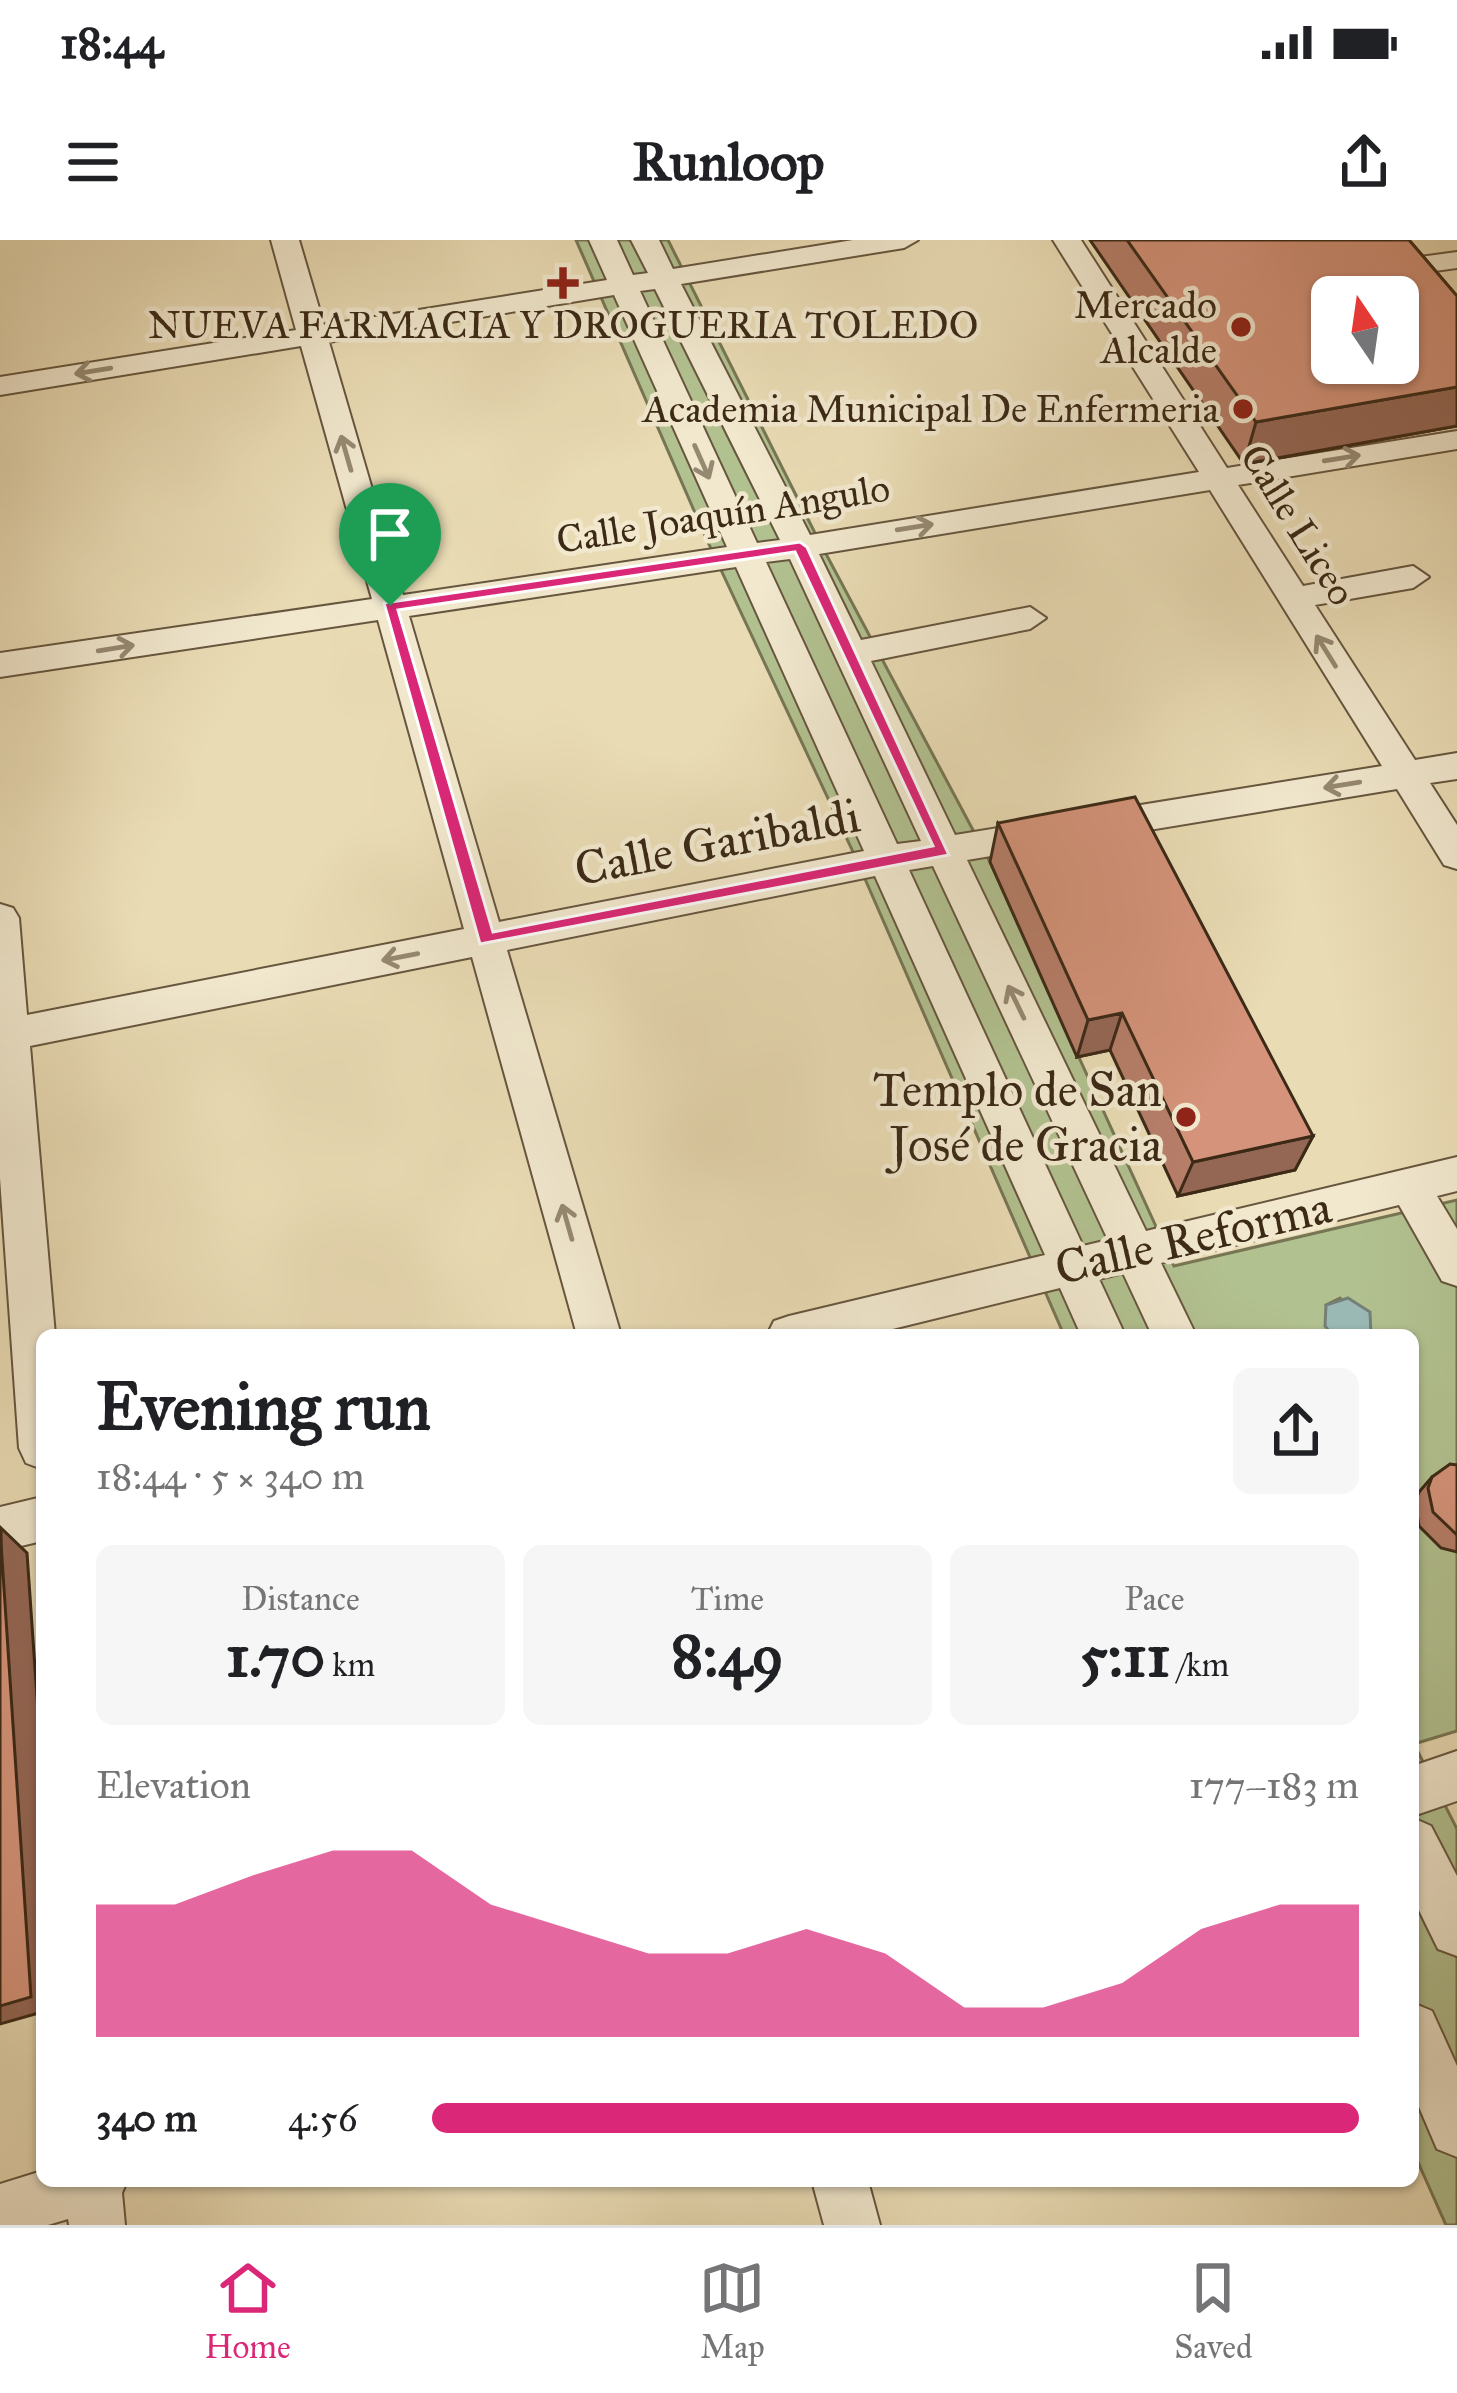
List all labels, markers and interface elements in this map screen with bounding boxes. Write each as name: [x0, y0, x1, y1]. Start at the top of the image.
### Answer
text: 18:44: [60, 15, 163, 70]
icon: menu: [60, 129, 126, 195]
text: Runloop: [632, 129, 825, 195]
icon: share: [1331, 129, 1397, 195]
marker: NUEVA FARMACIA Y DROGUERIA TOLEDO: [550, 270, 576, 296]
north arrow: [1311, 276, 1419, 384]
map controls: [1311, 276, 1419, 384]
place label: Mercado Alcalde: [1074, 281, 1217, 374]
place label: NUEVA FARMACIA Y DROGUERIA TOLEDO: [148, 301, 978, 349]
marker: Mercado Alcalde: [1228, 314, 1254, 340]
one-way arrow: [74, 360, 113, 383]
place label: Academia Municipal De Enfermeria: [641, 385, 1220, 433]
marker: Academia Municipal De Enfermeria: [1230, 396, 1256, 422]
one-way arrow: [334, 435, 356, 473]
street label: Calle Liceo: [1230, 436, 1366, 614]
one-way arrow: [692, 443, 714, 479]
one-way arrow: [1321, 446, 1360, 469]
street label: Calle Joaquín Angulo: [553, 464, 893, 564]
pin: [339, 483, 441, 606]
icon: arrive: [357, 501, 423, 567]
one-way arrow: [895, 515, 934, 538]
one-way arrow: [1314, 635, 1338, 669]
one-way arrow: [95, 636, 134, 659]
one-way arrow: [1323, 774, 1362, 797]
street label: Calle Garibaldi: [569, 785, 865, 899]
one-way arrow: [381, 946, 420, 969]
one-way arrow: [1004, 985, 1026, 1021]
place label: Templo de San José de Gracia: [873, 1060, 1163, 1174]
marker: Templo de San José de Gracia: [1173, 1104, 1199, 1130]
street label: Calle Reforma: [1049, 1176, 1337, 1297]
one-way arrow: [554, 1204, 576, 1242]
text: Evening run: [96, 1366, 431, 1447]
button: share: [1233, 1368, 1359, 1494]
text: 18:44 · 5 × 340 m: [96, 1452, 365, 1500]
text: Distance: [241, 1579, 360, 1619]
text: Time: [691, 1579, 764, 1619]
text: Pace: [1125, 1579, 1184, 1619]
text: 1.70: [226, 1619, 325, 1692]
text: 8:49: [671, 1619, 784, 1692]
text: 5:11: [1080, 1619, 1170, 1692]
text: km: [325, 1645, 375, 1685]
text: /km: [1170, 1645, 1229, 1685]
text: Elevation: [96, 1761, 251, 1809]
text: 177–183 m: [1189, 1761, 1359, 1809]
text: 340 m: [96, 2094, 197, 2142]
text: 4:56: [288, 2094, 358, 2142]
tab: Home: [204, 2255, 291, 2367]
tab: Map: [699, 2255, 765, 2367]
tab: Saved: [1174, 2255, 1253, 2367]

